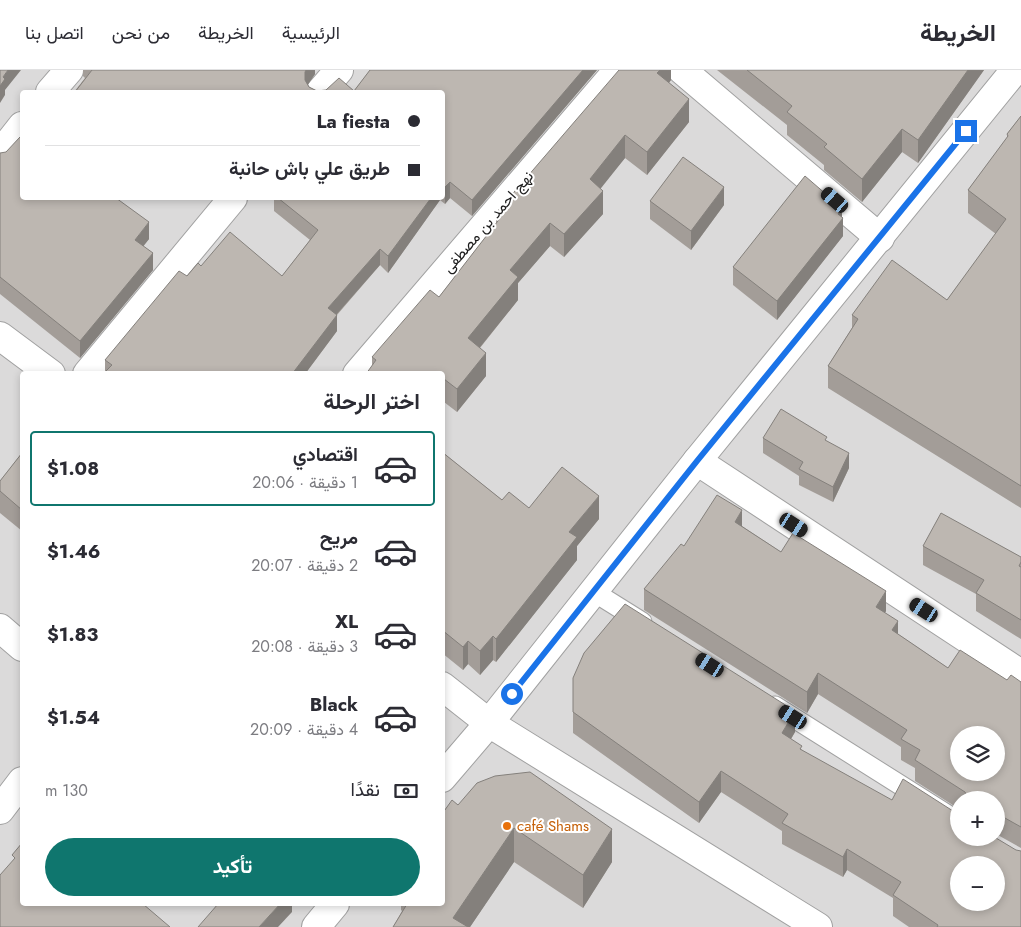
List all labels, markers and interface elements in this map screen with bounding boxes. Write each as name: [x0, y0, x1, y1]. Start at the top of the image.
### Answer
text: الخريطة: [920, 15, 996, 50]
text: اتصل بنا: [25, 20, 84, 46]
text: من نحن: [112, 20, 170, 46]
text: الخريطة: [198, 20, 254, 46]
text: الرئيسية: [282, 20, 340, 46]
text: La fiesta: [316, 108, 390, 135]
route end: [955, 120, 977, 142]
text: طريق علي باش حانبة: [229, 155, 390, 182]
street label: نهج احمد بن مصطفى: [437, 166, 539, 278]
car: [818, 184, 851, 216]
text: اختر الرحلة: [323, 385, 420, 417]
text: اقتصادي: [293, 441, 358, 468]
icon: car: [373, 446, 418, 491]
text: $1.08: [47, 455, 99, 482]
text: 1 دقيقة · 20:06: [252, 471, 358, 494]
car: [777, 511, 810, 539]
text: مريح: [320, 524, 358, 551]
icon: car: [373, 529, 418, 574]
text: $1.46: [47, 538, 101, 565]
text: 2 دقيقة · 20:07: [251, 554, 358, 577]
car: [907, 596, 940, 624]
text: XL: [335, 608, 358, 635]
icon: car: [373, 612, 418, 657]
text: $1.83: [47, 621, 98, 648]
text: 3 دقيقة · 20:08: [251, 635, 358, 658]
car: [693, 651, 726, 679]
route start: [501, 683, 523, 705]
text: Black: [310, 691, 358, 718]
icon: car: [373, 695, 418, 740]
car: [776, 703, 809, 731]
text: $1.54: [47, 704, 100, 731]
text: 4 دقيقة · 20:09: [250, 718, 358, 741]
map controls: [950, 726, 1005, 911]
button: layers: [950, 726, 1005, 781]
text: نقدًا: [351, 776, 380, 803]
icon: cash: [392, 777, 420, 805]
text: 130 m: [45, 779, 88, 802]
button: +: [950, 791, 1005, 846]
place label: café Shams: [517, 815, 589, 837]
marker: café Shams: [501, 820, 513, 832]
button: تأكيد: [45, 838, 420, 896]
button: −: [950, 856, 1005, 911]

